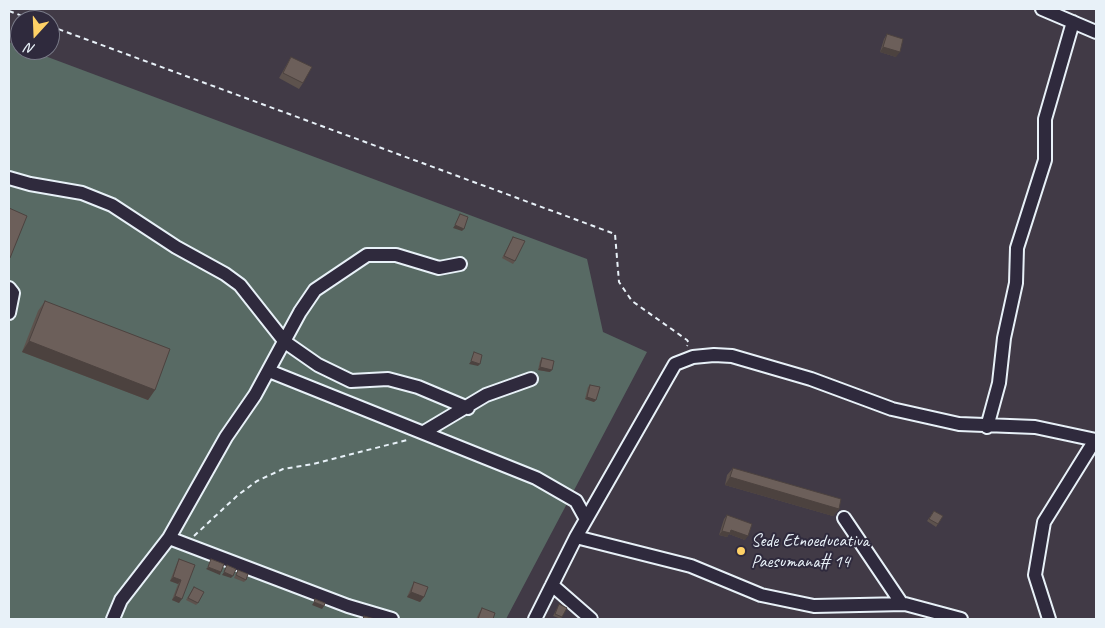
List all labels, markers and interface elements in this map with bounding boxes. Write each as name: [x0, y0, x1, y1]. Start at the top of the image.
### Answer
north arrow: [10, 10, 60, 60]
text: N: [23, 39, 37, 58]
place label: Sede Etnoeducativa Paesumana# 14: [751, 530, 869, 572]
marker: Sede Etnoeducativa Paesumana# 14: [735, 545, 747, 557]

